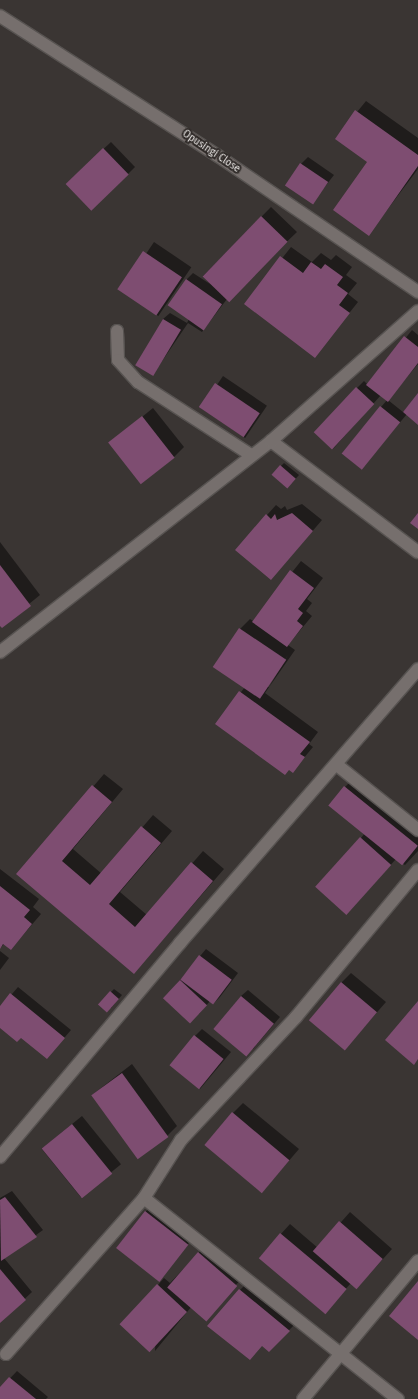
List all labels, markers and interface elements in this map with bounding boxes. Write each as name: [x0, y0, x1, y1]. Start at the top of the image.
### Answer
street label: Opusingi Close: [180, 128, 242, 176]

